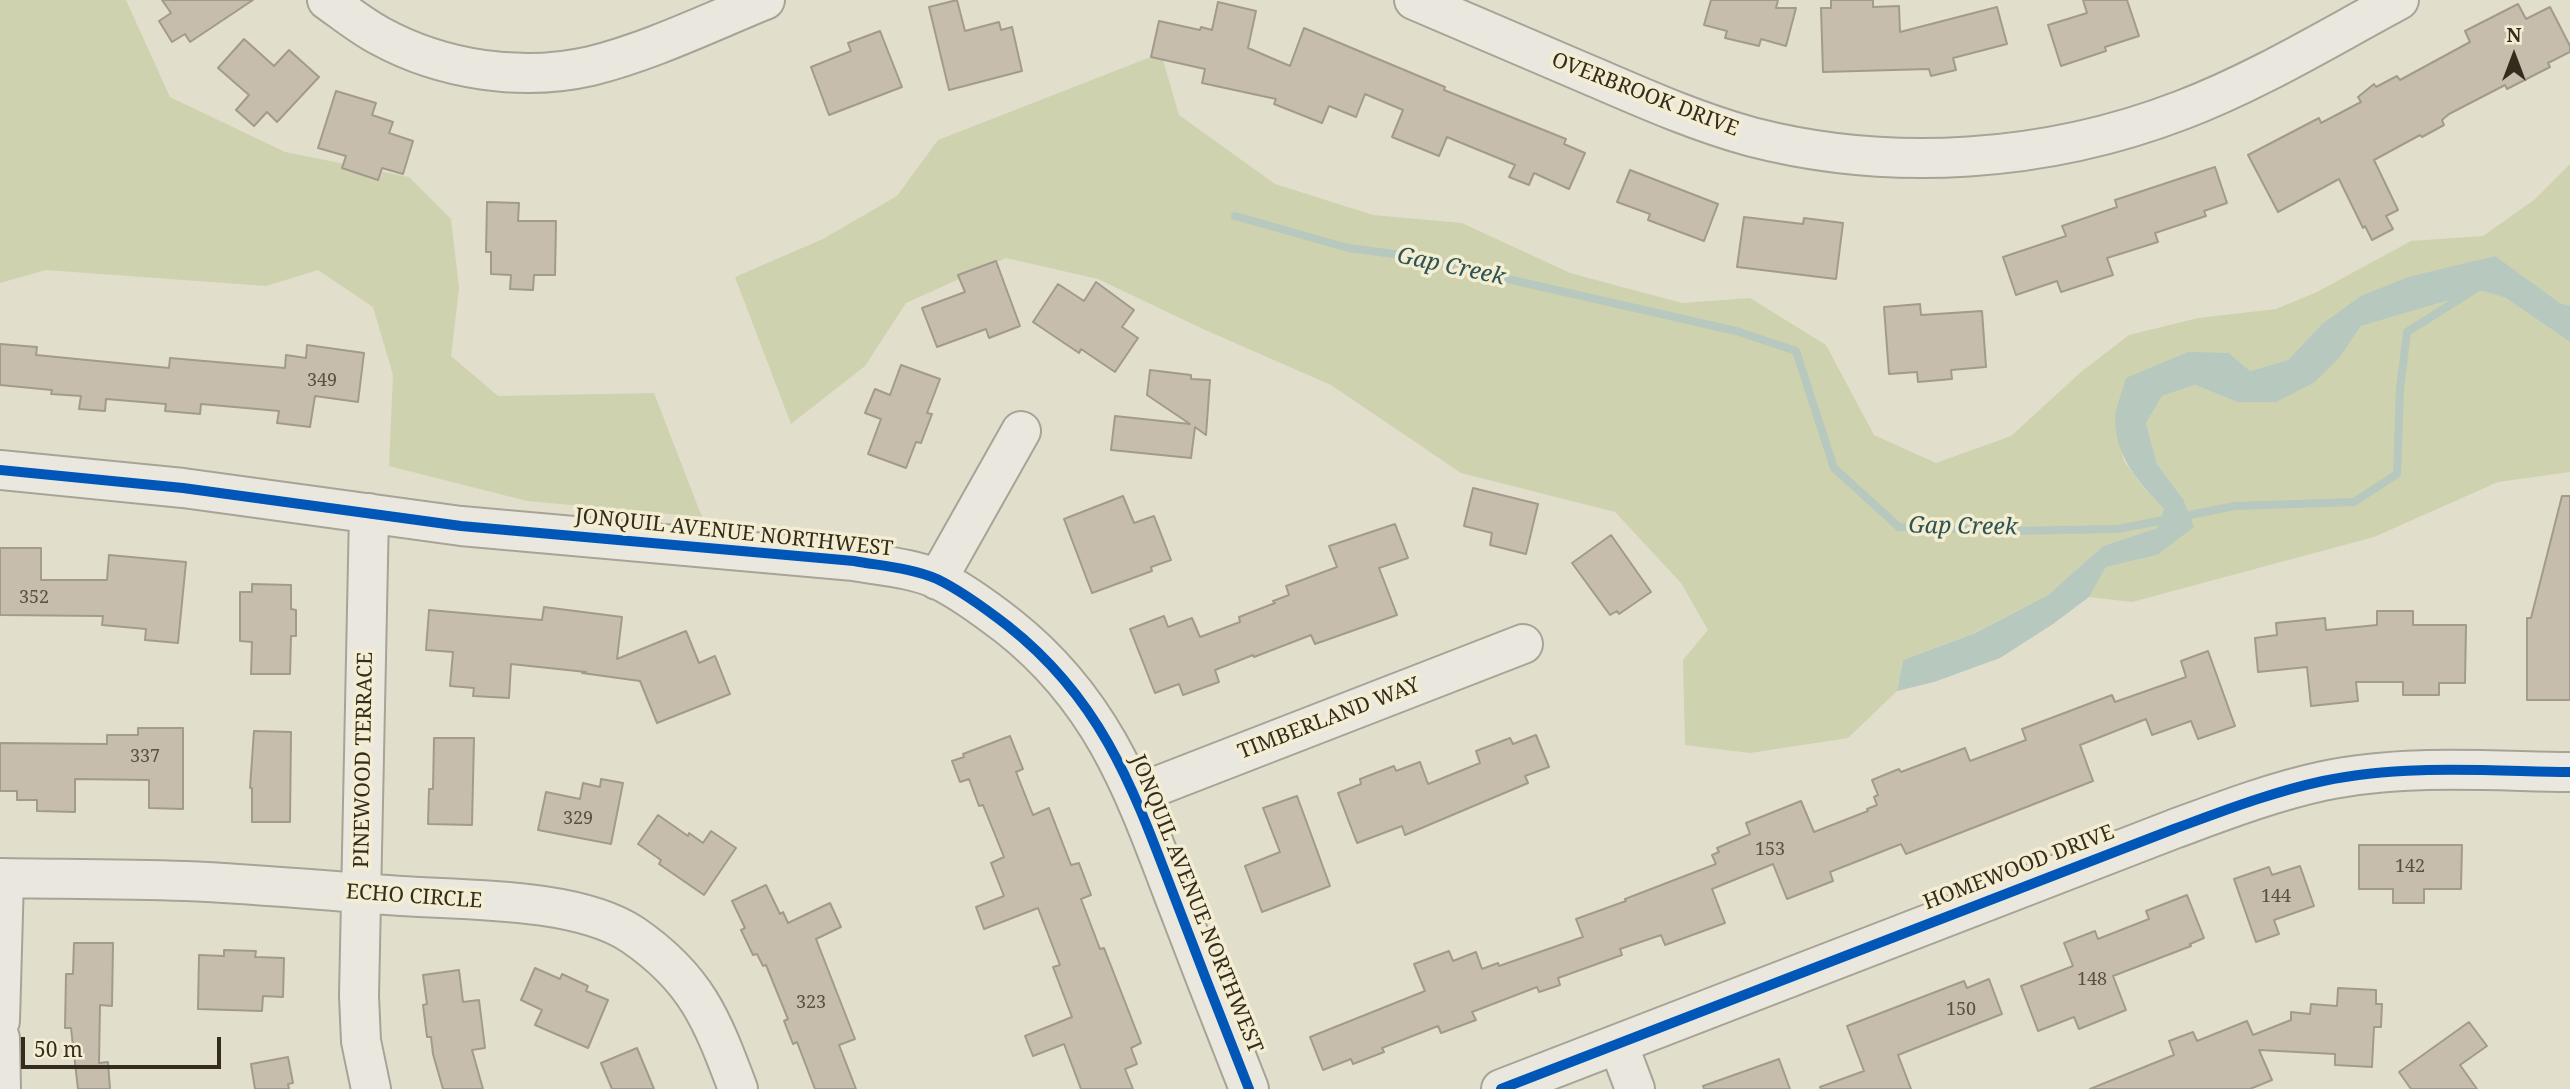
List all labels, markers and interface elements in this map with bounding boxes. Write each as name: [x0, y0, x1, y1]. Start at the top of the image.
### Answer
north arrow: [2479, 21, 2549, 91]
text: N: [2507, 22, 2521, 48]
street label: OVERBROOK DRIVE: [1548, 48, 1742, 142]
water label: Gap Creek: [1395, 242, 1507, 292]
house number: 349: [307, 370, 337, 392]
street label: JONQUIL AVENUE NORTHWEST: [574, 504, 894, 562]
water label: Gap Creek: [1908, 512, 2018, 542]
house number: 352: [19, 587, 49, 609]
street label: PINEWOOD TERRACE: [350, 652, 378, 868]
street label: TIMBERLAND WAY: [1235, 673, 1423, 765]
house number: 337: [130, 746, 160, 768]
street label: JONQUIL AVENUE NORTHWEST: [1124, 751, 1268, 1057]
house number: 329: [563, 808, 593, 830]
street label: HOMEWOOD DRIVE: [1920, 820, 2118, 916]
house number: 153: [1755, 839, 1785, 861]
house number: 142: [2395, 856, 2425, 878]
street label: ECHO CIRCLE: [345, 880, 483, 914]
house number: 144: [2261, 886, 2291, 908]
house number: 148: [2077, 969, 2107, 991]
house number: 323: [796, 992, 826, 1014]
house number: 150: [1946, 999, 1976, 1021]
scale bar: [24, 1023, 224, 1066]
text: 50 m: [34, 1035, 83, 1063]

